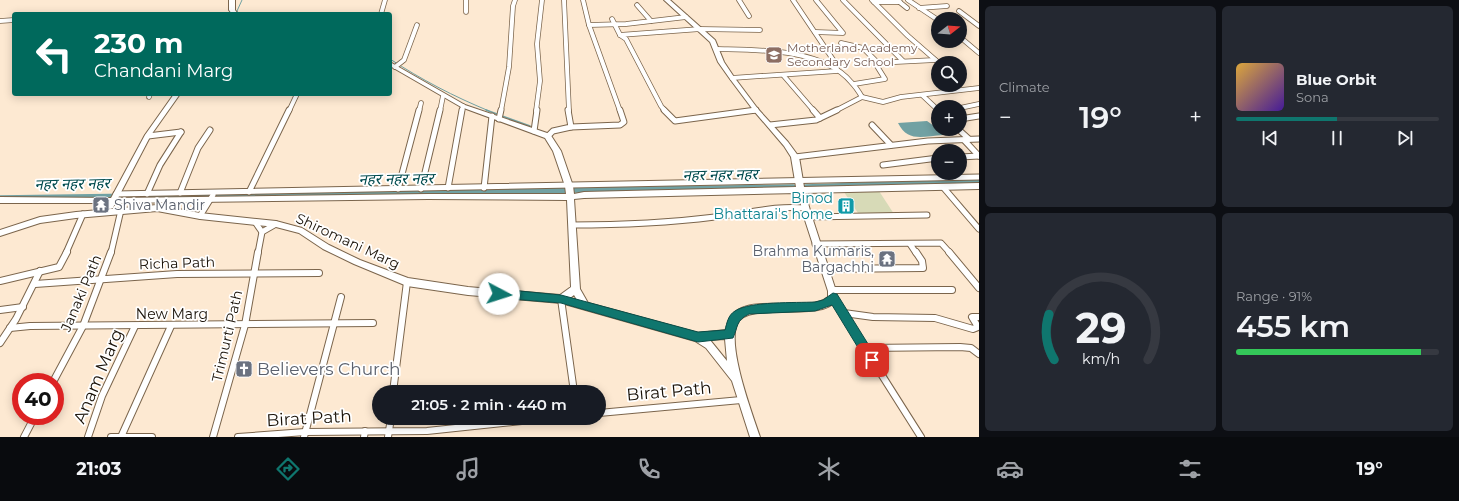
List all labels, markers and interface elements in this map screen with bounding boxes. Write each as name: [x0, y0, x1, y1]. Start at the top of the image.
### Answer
north arrow: [931, 12, 967, 48]
map controls: [931, 12, 967, 180]
text: 230 m: [94, 26, 183, 60]
icon: left: [28, 28, 80, 80]
place label: Motherland Academy Secondary School: [787, 40, 918, 69]
school or university icon: Motherland Academy Secondary School: [764, 45, 784, 65]
button: search: [931, 56, 967, 92]
text: Chandani Marg: [94, 60, 233, 82]
text: Blue Orbit: [1296, 70, 1376, 89]
text: Climate: [999, 79, 1050, 95]
text: Sona: [1296, 89, 1329, 105]
text: 19°: [1079, 99, 1122, 136]
button: +: [931, 100, 967, 136]
text: −: [999, 104, 1012, 131]
text: +: [1189, 104, 1202, 131]
icon: previous: [1259, 127, 1281, 149]
icon: pause: [1326, 127, 1348, 149]
icon: next: [1394, 127, 1416, 149]
button: −: [931, 144, 967, 180]
water label: नहर नहर नहर: [682, 164, 761, 185]
water label: नहर नहर नहर: [358, 168, 437, 189]
water label: नहर नहर नहर: [34, 173, 113, 194]
place label: Binod Bhattarai's home: [714, 189, 833, 223]
temple icon: Shiva Mandir: [91, 195, 111, 215]
place label: Shiva Mandir: [114, 196, 205, 214]
building icon: Binod Bhattarai's home: [836, 196, 856, 216]
street label: Shiromani Marg: [293, 209, 403, 273]
place label: Brahma Kumaris, Bargachhi: [753, 242, 874, 276]
temple icon: Brahma Kumaris, Bargachhi: [877, 249, 897, 269]
street label: Janaki Path: [56, 252, 105, 335]
street label: Richa Path: [139, 253, 215, 273]
position arrow: [478, 273, 520, 315]
street label: Trimurti Path: [208, 288, 246, 384]
text: Range · 91%: [1236, 288, 1312, 304]
text: 29: [1075, 303, 1126, 353]
street label: New Marg: [136, 305, 208, 323]
text: 455 km: [1236, 308, 1350, 345]
street label: Anam Marg: [69, 326, 127, 426]
pin: [855, 343, 889, 377]
icon: arrive: [861, 349, 883, 371]
text: km/h: [1081, 349, 1120, 367]
church icon: Believers Church: [234, 359, 254, 379]
place label: Believers Church: [257, 359, 401, 379]
speed limit sign: 40: [12, 373, 64, 425]
street label: Birat Path: [626, 377, 712, 405]
text: 21:05 · 2 min · 440 m: [411, 395, 567, 414]
street label: Birat Path: [266, 406, 352, 430]
icon: directions: [274, 455, 302, 483]
icon: music: [454, 455, 482, 483]
icon: phone: [635, 455, 663, 483]
icon: climate: [815, 455, 843, 483]
icon: car: [996, 455, 1024, 483]
icon: filters: [1176, 455, 1204, 483]
text: 21:03: [76, 458, 121, 480]
text: 19°: [1357, 458, 1383, 480]

